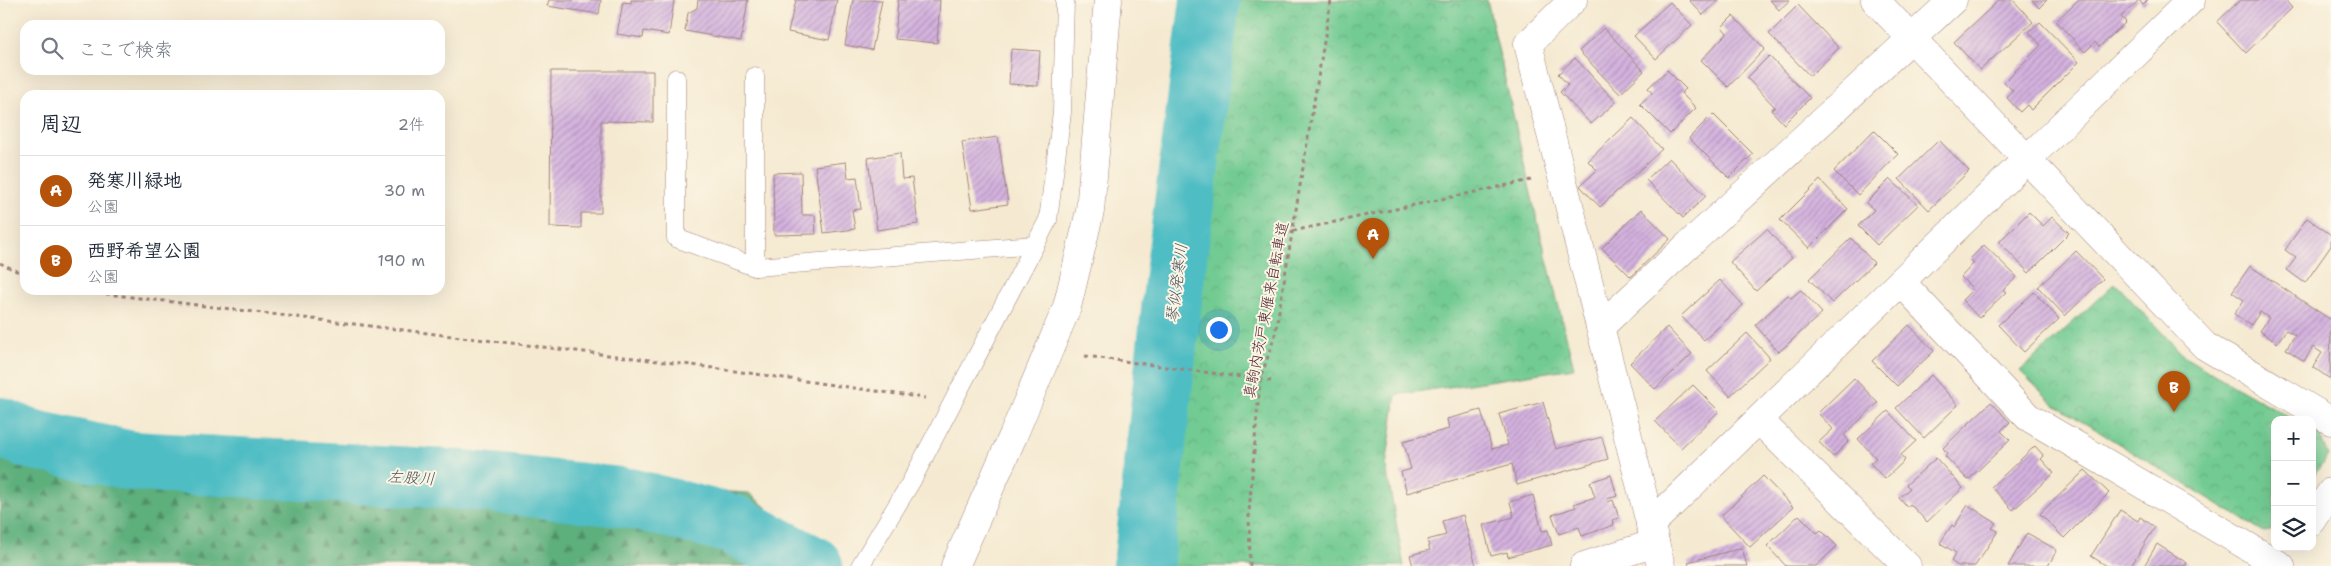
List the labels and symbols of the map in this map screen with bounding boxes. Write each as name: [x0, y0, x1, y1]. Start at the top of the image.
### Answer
pin: A: [1357, 218, 1389, 259]
street label: 真駒内茨戸東雁来自転車道: [1239, 220, 1293, 400]
water label: 琴似発寒川: [1161, 242, 1192, 324]
your location: [1206, 317, 1232, 343]
pin: B: [2158, 371, 2190, 412]
water label: 左股川: [386, 466, 435, 489]

